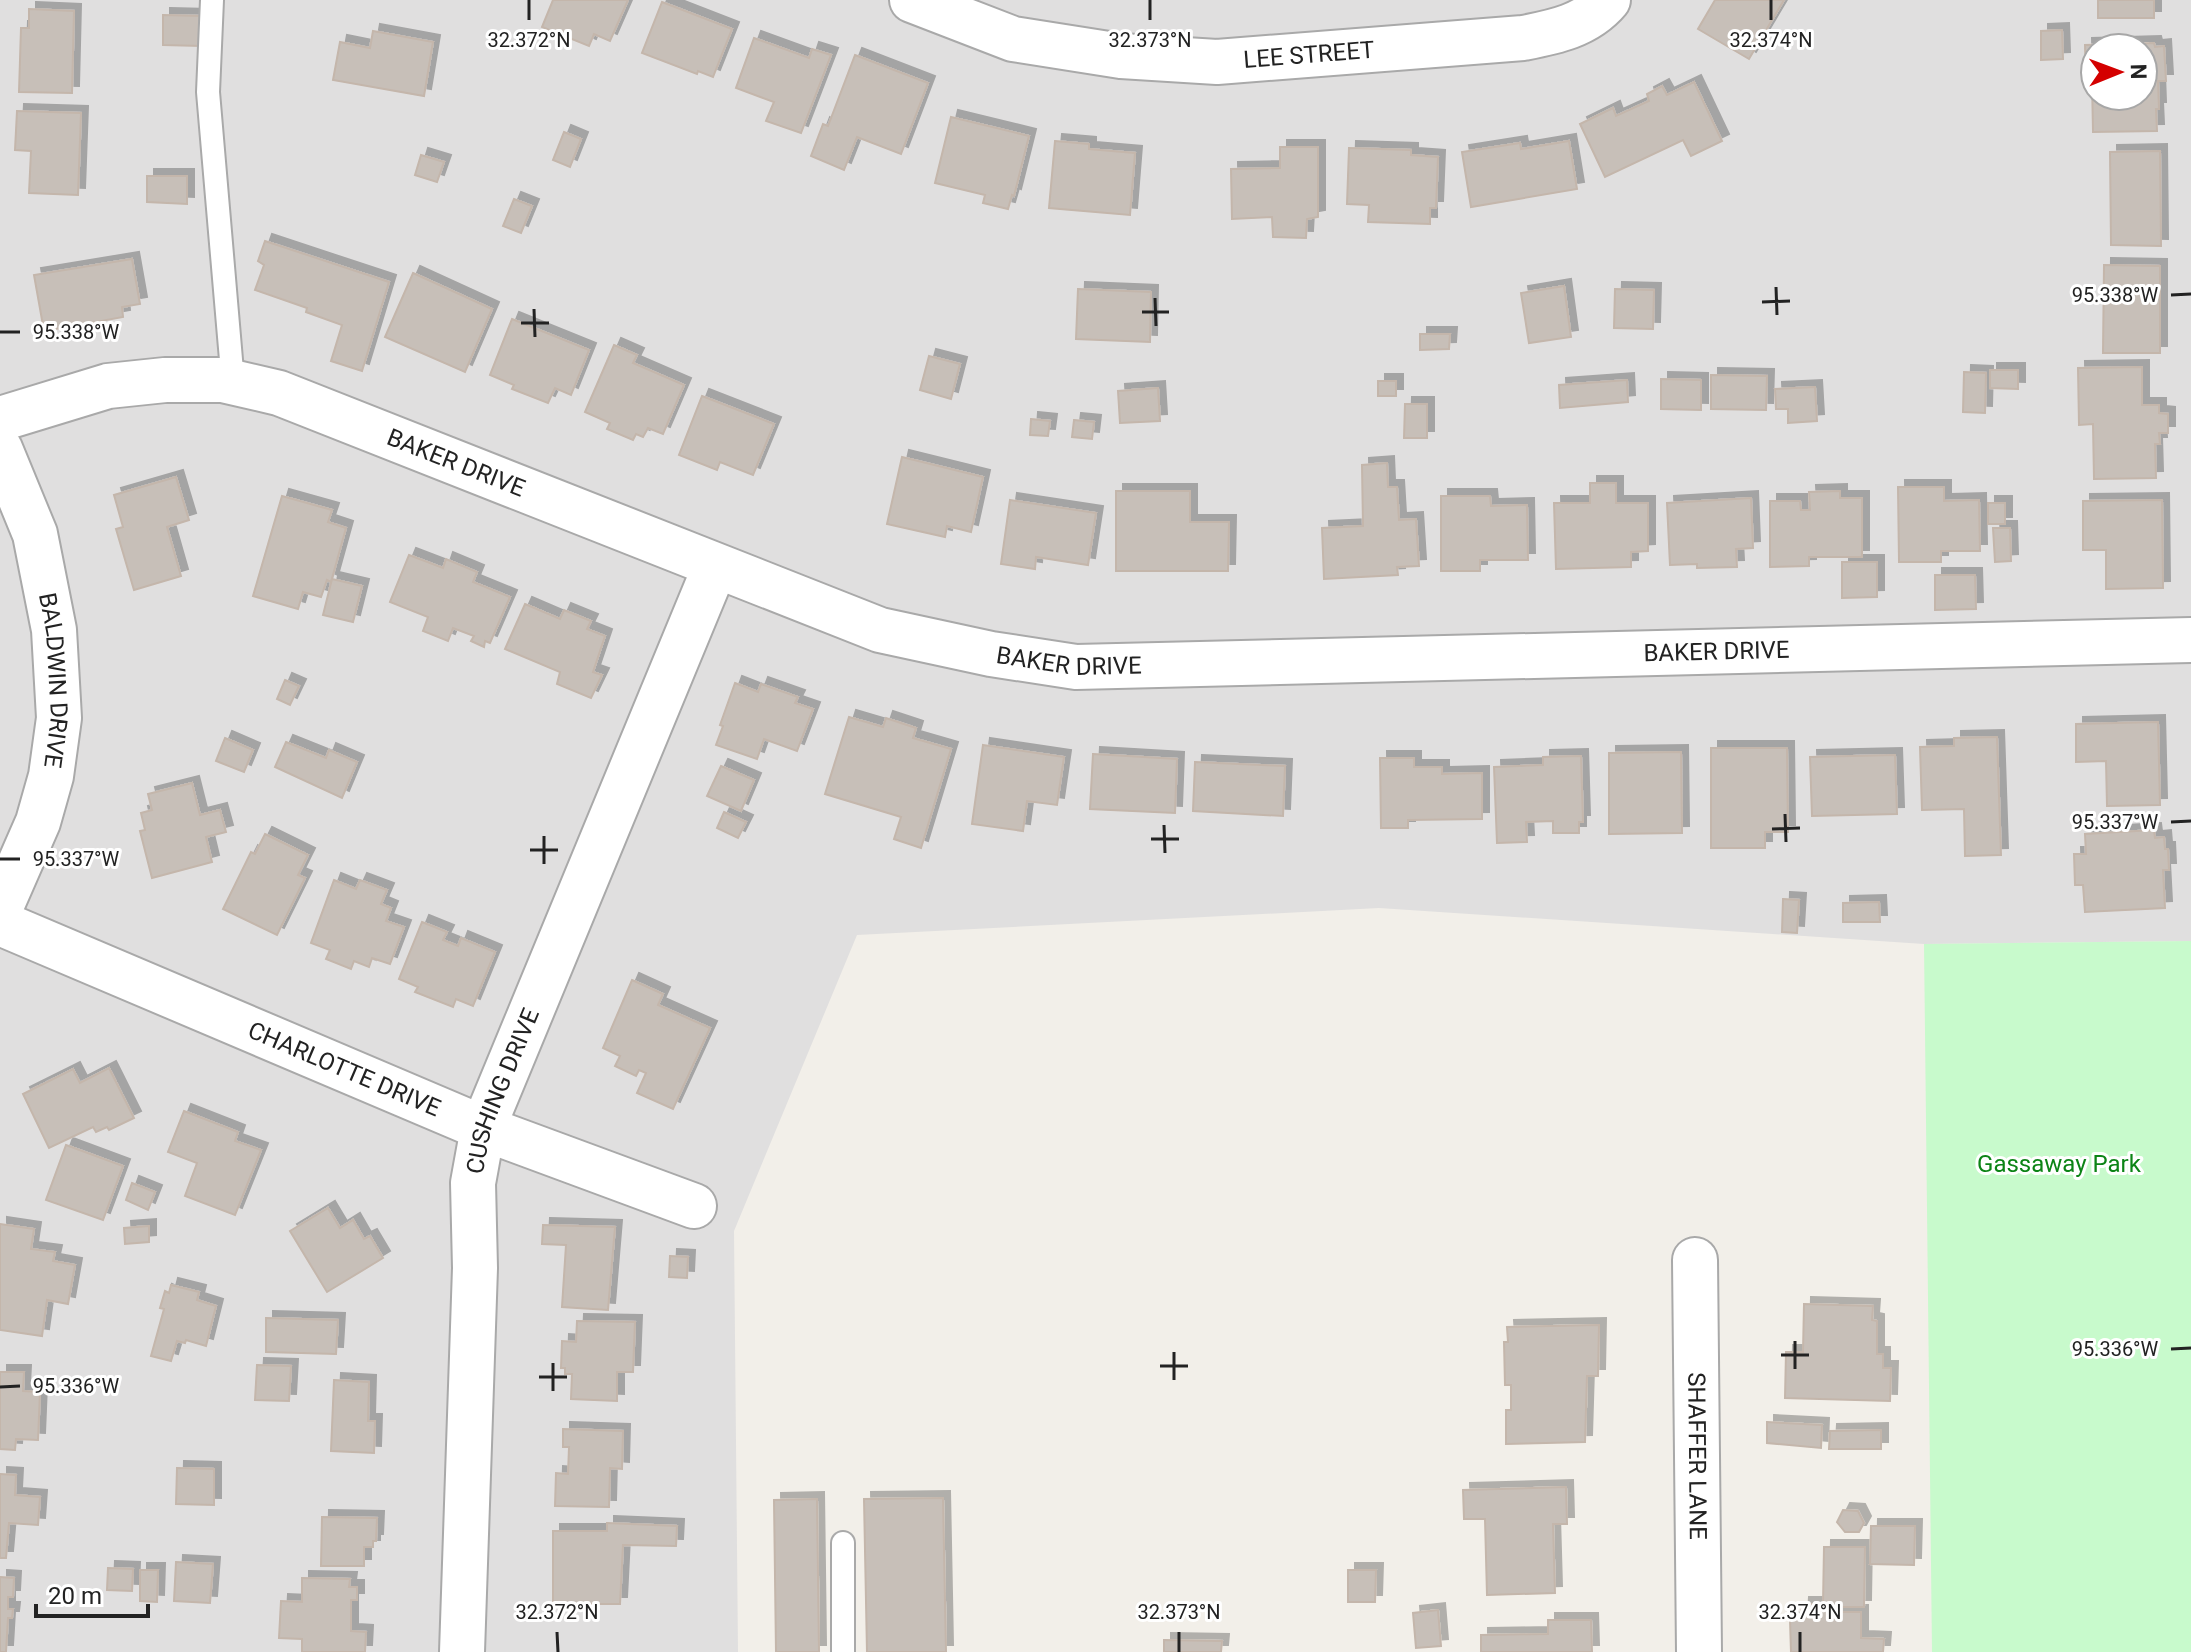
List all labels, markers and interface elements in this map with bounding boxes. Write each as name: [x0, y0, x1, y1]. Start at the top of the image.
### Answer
text: 32.372°N: [487, 28, 571, 52]
text: 32.373°N: [1108, 28, 1192, 52]
text: 32.374°N: [1729, 28, 1813, 52]
north arrow: [2079, 32, 2159, 112]
street label: LEE STREET: [1242, 36, 1376, 74]
text: N: [2126, 64, 2151, 80]
text: 95.338°W: [2072, 283, 2159, 307]
text: 95.338°W: [33, 320, 120, 344]
street label: BAKER DRIVE: [383, 423, 529, 503]
street label: BALDWIN DRIVE: [33, 590, 73, 770]
street label: BAKER DRIVE: [1643, 636, 1790, 667]
street label: BAKER DRIVE: [994, 641, 1142, 681]
text: 95.337°W: [2072, 810, 2159, 834]
text: 95.337°W: [33, 847, 120, 871]
street label: CUSHING DRIVE: [461, 1004, 545, 1176]
street label: CHARLOTTE DRIVE: [244, 1016, 445, 1122]
park label: Gassaway Park: [1977, 1150, 2142, 1178]
text: 95.336°W: [2072, 1337, 2159, 1361]
street label: SHAFFER LANE: [1682, 1372, 1712, 1540]
text: 95.336°W: [33, 1374, 120, 1398]
scale bar: [36, 1568, 148, 1618]
text: 20 m: [48, 1582, 102, 1610]
text: 32.372°N: [515, 1600, 599, 1624]
text: 32.373°N: [1137, 1600, 1221, 1624]
text: 32.374°N: [1758, 1600, 1842, 1624]

